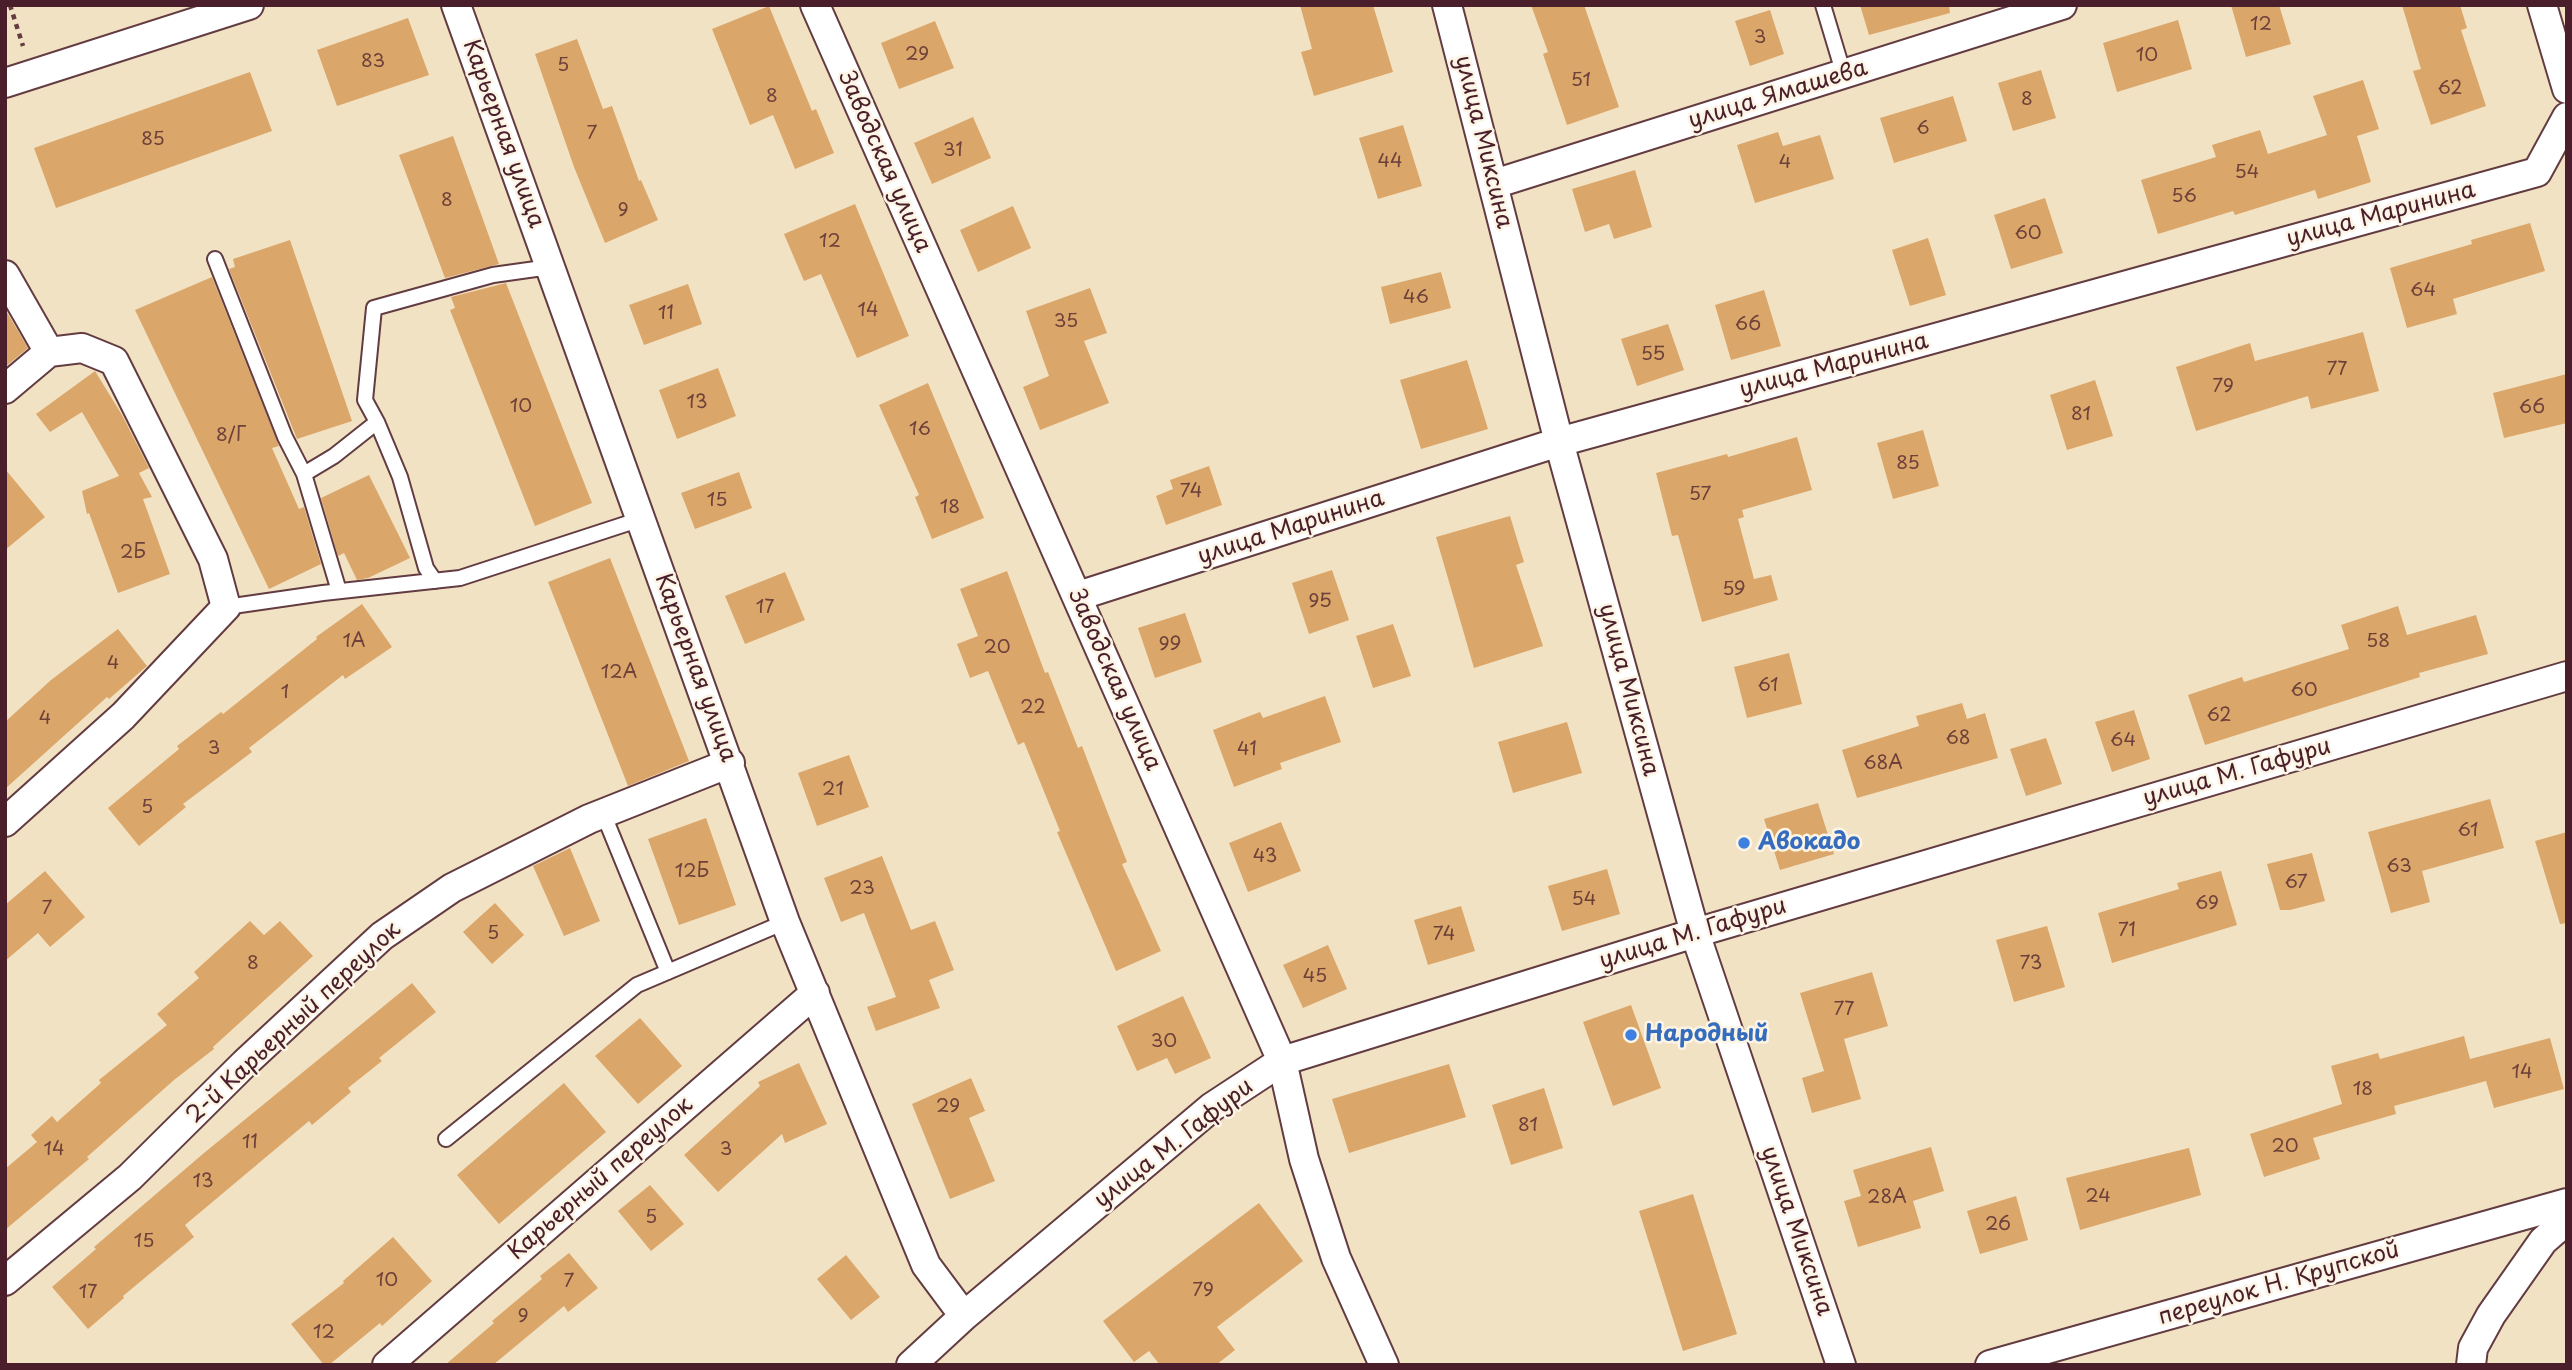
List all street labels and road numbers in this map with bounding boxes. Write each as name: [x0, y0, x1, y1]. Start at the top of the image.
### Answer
street label: Карьерная улица: [456, 36, 550, 232]
street label: улица Миксина: [1448, 53, 1518, 231]
street label: улица Ямашева: [1685, 55, 1871, 135]
street label: Заводская улица: [832, 67, 936, 257]
street label: улица Маринина: [2284, 177, 2478, 253]
street label: улица Маринина: [1737, 328, 1931, 404]
street label: улица Маринина: [1194, 485, 1388, 571]
street label: Карьерная улица: [648, 570, 742, 766]
street label: Заводская улица: [1062, 585, 1166, 775]
street label: улица Миксина: [1592, 601, 1664, 779]
street label: улица М. Гафури: [2140, 733, 2334, 813]
street label: улица М. Гафури: [1596, 892, 1790, 976]
street label: 2-й Карьерный переулок: [181, 916, 407, 1130]
street label: улица М. Гафури: [1089, 1073, 1259, 1215]
street label: Карьерный переулок: [503, 1092, 699, 1266]
street label: улица Миксина: [1754, 1143, 1838, 1319]
street label: переулок Н. Крупской: [2155, 1236, 2403, 1332]

